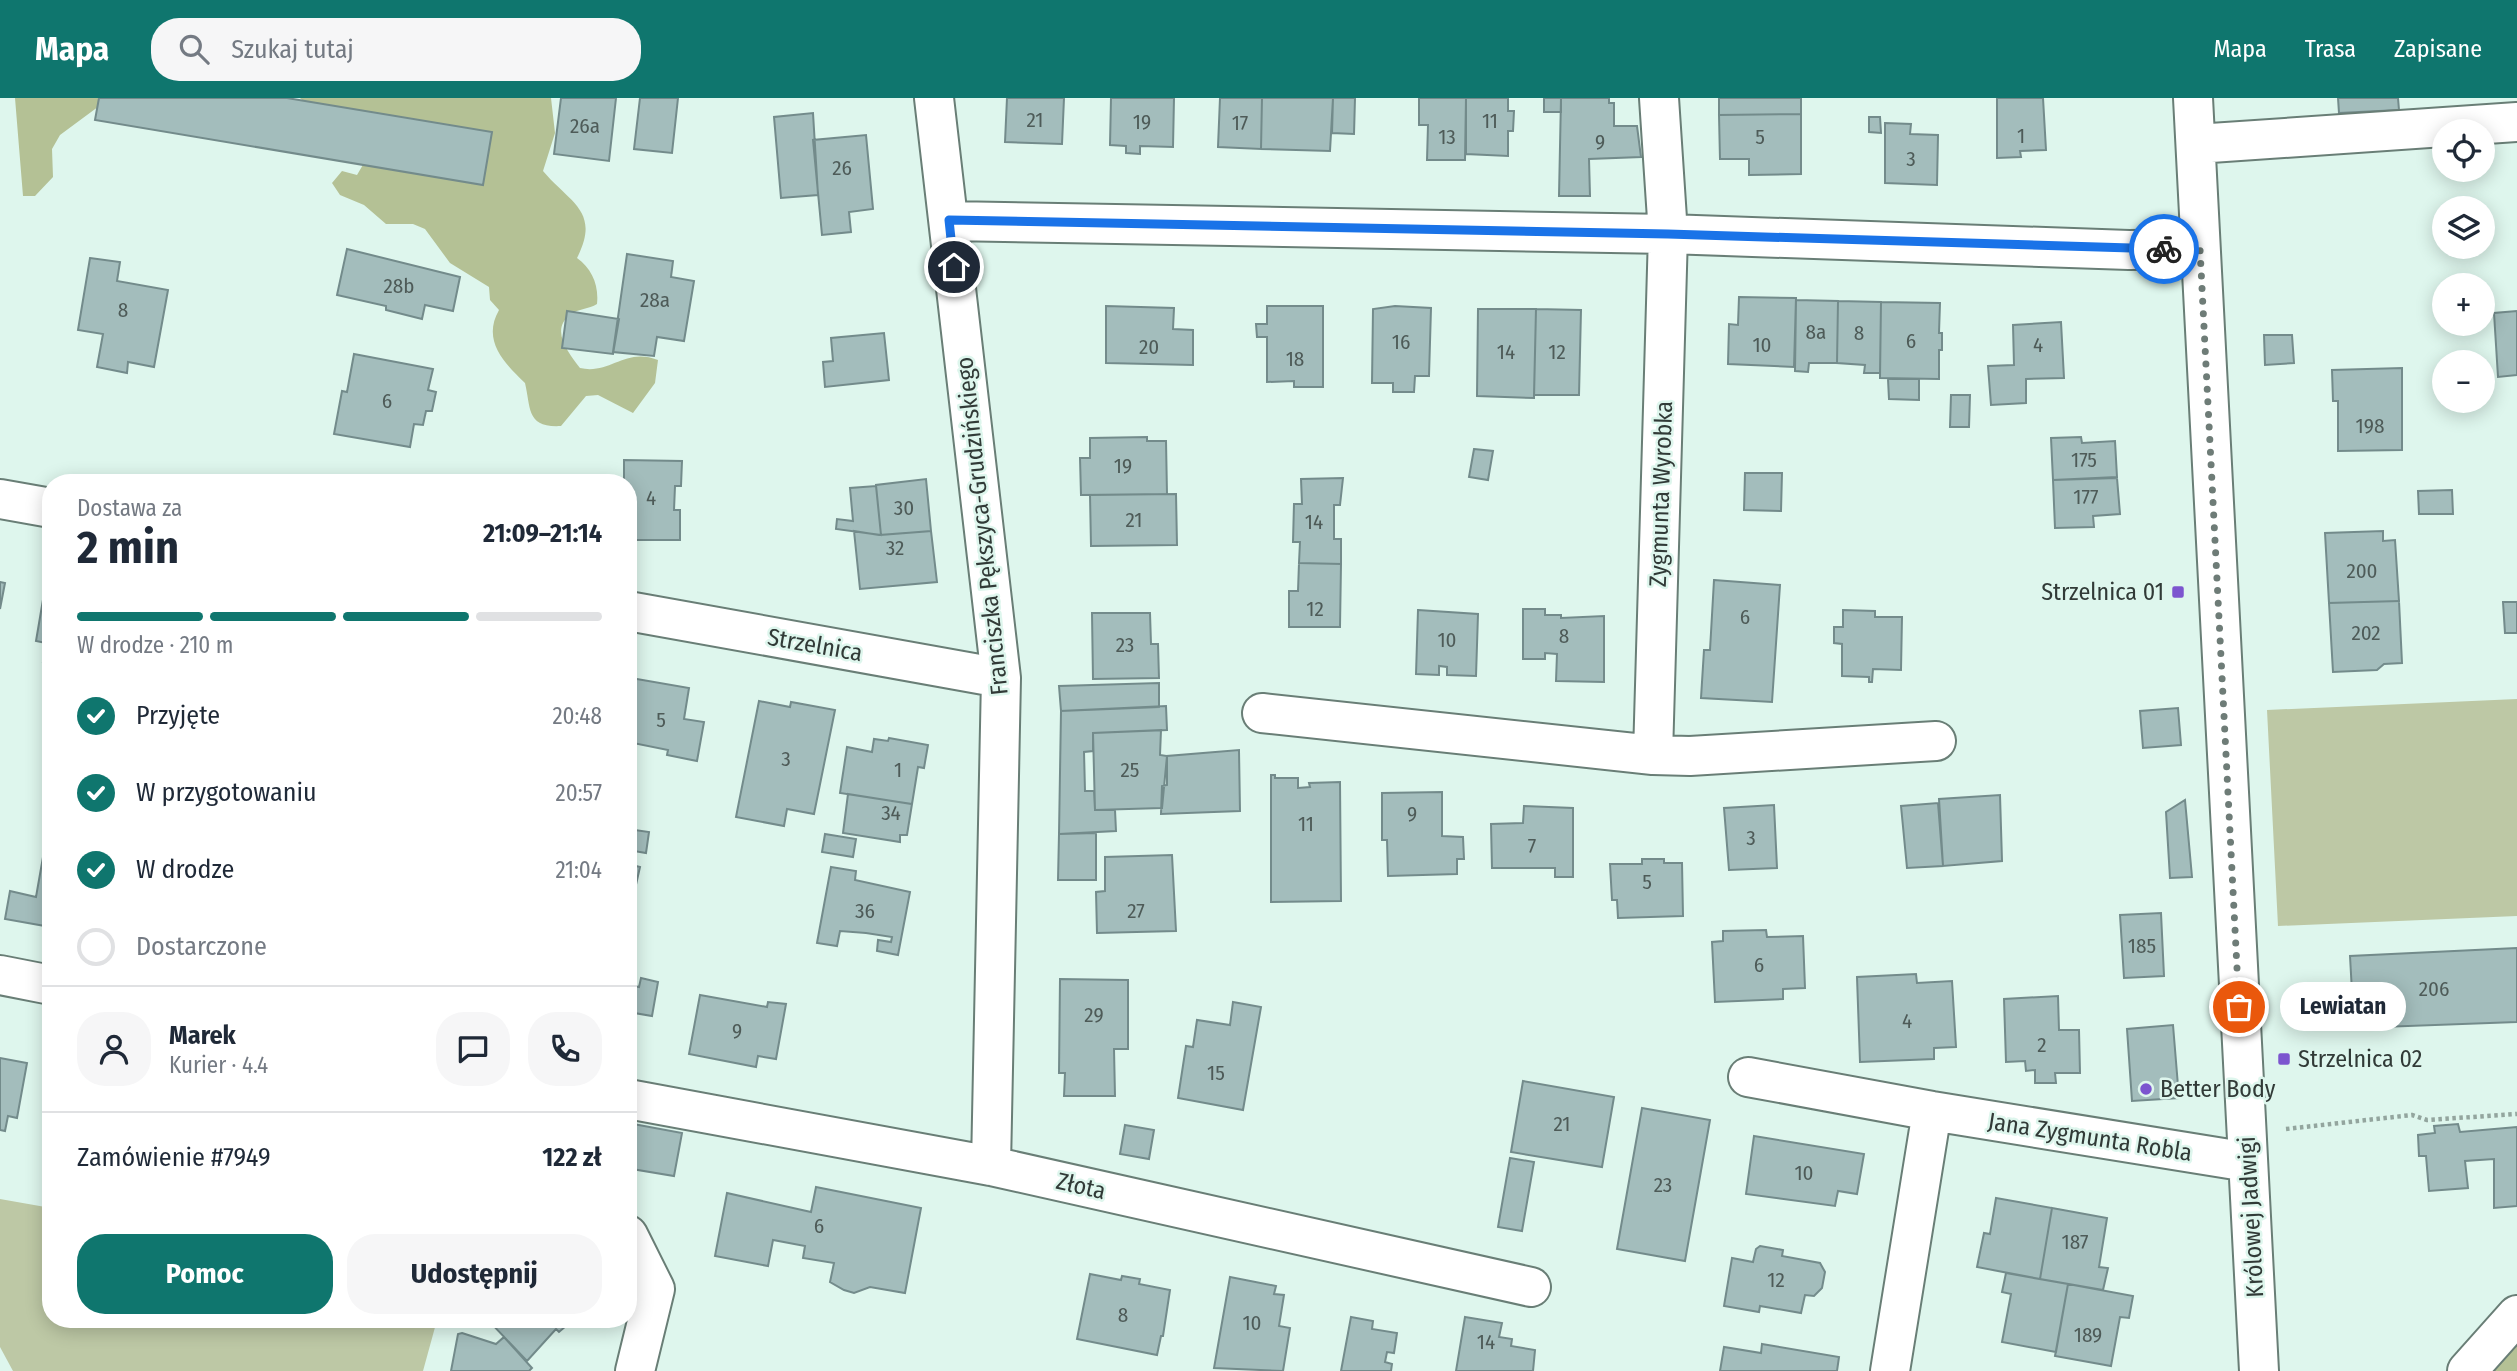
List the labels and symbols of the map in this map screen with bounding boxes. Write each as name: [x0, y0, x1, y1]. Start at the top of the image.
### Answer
house number: 21: [1027, 107, 1044, 133]
house number: 11: [1482, 108, 1498, 134]
house number: 19: [1133, 109, 1151, 135]
house number: 17: [1232, 110, 1248, 136]
house number: 26a: [570, 113, 600, 139]
house number: 1: [2017, 123, 2025, 149]
house number: 13: [1438, 124, 1456, 150]
house number: 5: [1755, 124, 1765, 150]
house number: 9: [1595, 129, 1605, 155]
house number: 3: [1906, 146, 1916, 172]
house number: 26: [832, 155, 852, 181]
courier: [2129, 214, 2199, 284]
pin: [924, 237, 984, 297]
house number: 28b: [384, 273, 414, 299]
house number: 28a: [640, 287, 670, 313]
house number: 8: [118, 297, 128, 323]
house number: 8a: [1806, 319, 1826, 345]
house number: 8: [1854, 320, 1864, 346]
house number: 6: [1906, 328, 1916, 354]
house number: 16: [1392, 329, 1410, 355]
house number: 10: [1752, 332, 1772, 358]
house number: 4: [2033, 332, 2043, 358]
house number: 20: [1139, 334, 1159, 360]
house number: 14: [1497, 339, 1515, 365]
house number: 12: [1548, 339, 1566, 365]
house number: 18: [1286, 346, 1304, 372]
street label: Franciszka Pększyca-Grudzińskiego: [950, 355, 1014, 697]
house number: 6: [382, 388, 392, 414]
street label: Zygmunta Wyrobka: [1644, 401, 1678, 587]
house number: 198: [2356, 413, 2384, 439]
house number: 175: [2071, 447, 2097, 473]
house number: 19: [1114, 453, 1132, 479]
house number: 177: [2073, 484, 2099, 510]
house number: 4: [646, 485, 656, 511]
house number: 30: [894, 495, 914, 521]
house number: 21: [1126, 507, 1143, 533]
house number: 14: [1305, 509, 1323, 535]
house number: 32: [886, 535, 904, 561]
house number: 200: [2346, 558, 2378, 584]
place label: Strzelnica 01: [2041, 578, 2164, 606]
marker: Strzelnica 01: [2170, 584, 2186, 600]
house number: 12: [1306, 596, 1324, 622]
house number: 6: [1740, 604, 1750, 630]
house number: 202: [2351, 620, 2381, 646]
street label: Strzelnica: [765, 623, 865, 667]
house number: 8: [1559, 623, 1569, 649]
house number: 10: [1437, 627, 1457, 653]
house number: 23: [1116, 632, 1134, 658]
house number: 5: [656, 707, 666, 733]
house number: 3: [781, 746, 791, 772]
house number: 1: [894, 757, 902, 783]
house number: 25: [1121, 757, 1139, 783]
house number: 34: [881, 800, 901, 826]
house number: 9: [1407, 801, 1417, 827]
house number: 11: [1298, 811, 1314, 837]
house number: 3: [1746, 825, 1756, 851]
house number: 7: [1528, 833, 1536, 859]
house number: 5: [1642, 869, 1652, 895]
house number: 36: [855, 898, 875, 924]
house number: 27: [1127, 898, 1145, 924]
house number: 185: [2128, 933, 2156, 959]
house number: 6: [1754, 952, 1764, 978]
house number: 206: [2419, 976, 2449, 1002]
pin: [2209, 977, 2269, 1037]
callout: Lewiatan: [2281, 982, 2407, 1032]
house number: 29: [1084, 1002, 1104, 1028]
house number: 4: [1902, 1008, 1912, 1034]
house number: 9: [732, 1018, 742, 1044]
house number: 2: [2037, 1032, 2047, 1058]
place label: Strzelnica 02: [2298, 1045, 2422, 1073]
marker: Strzelnica 02: [2276, 1051, 2292, 1067]
house number: 15: [1207, 1060, 1225, 1086]
place label: Better Body: [2160, 1075, 2276, 1103]
marker: Better Body: [2138, 1081, 2154, 1097]
street label: Jana Zygmunta Robla: [1986, 1107, 2194, 1167]
house number: 21: [1554, 1111, 1571, 1137]
street label: Królowej Jadwigi: [2233, 1136, 2269, 1298]
house number: 10: [1794, 1160, 1814, 1186]
street label: Złota: [1054, 1167, 1108, 1205]
house number: 23: [1654, 1172, 1672, 1198]
house number: 6: [814, 1213, 824, 1239]
house number: 187: [2062, 1229, 2088, 1255]
house number: 12: [1767, 1267, 1785, 1293]
house number: 8: [1118, 1302, 1128, 1328]
house number: 10: [1242, 1310, 1262, 1336]
house number: 189: [2074, 1322, 2102, 1348]
house number: 14: [1477, 1329, 1495, 1355]

